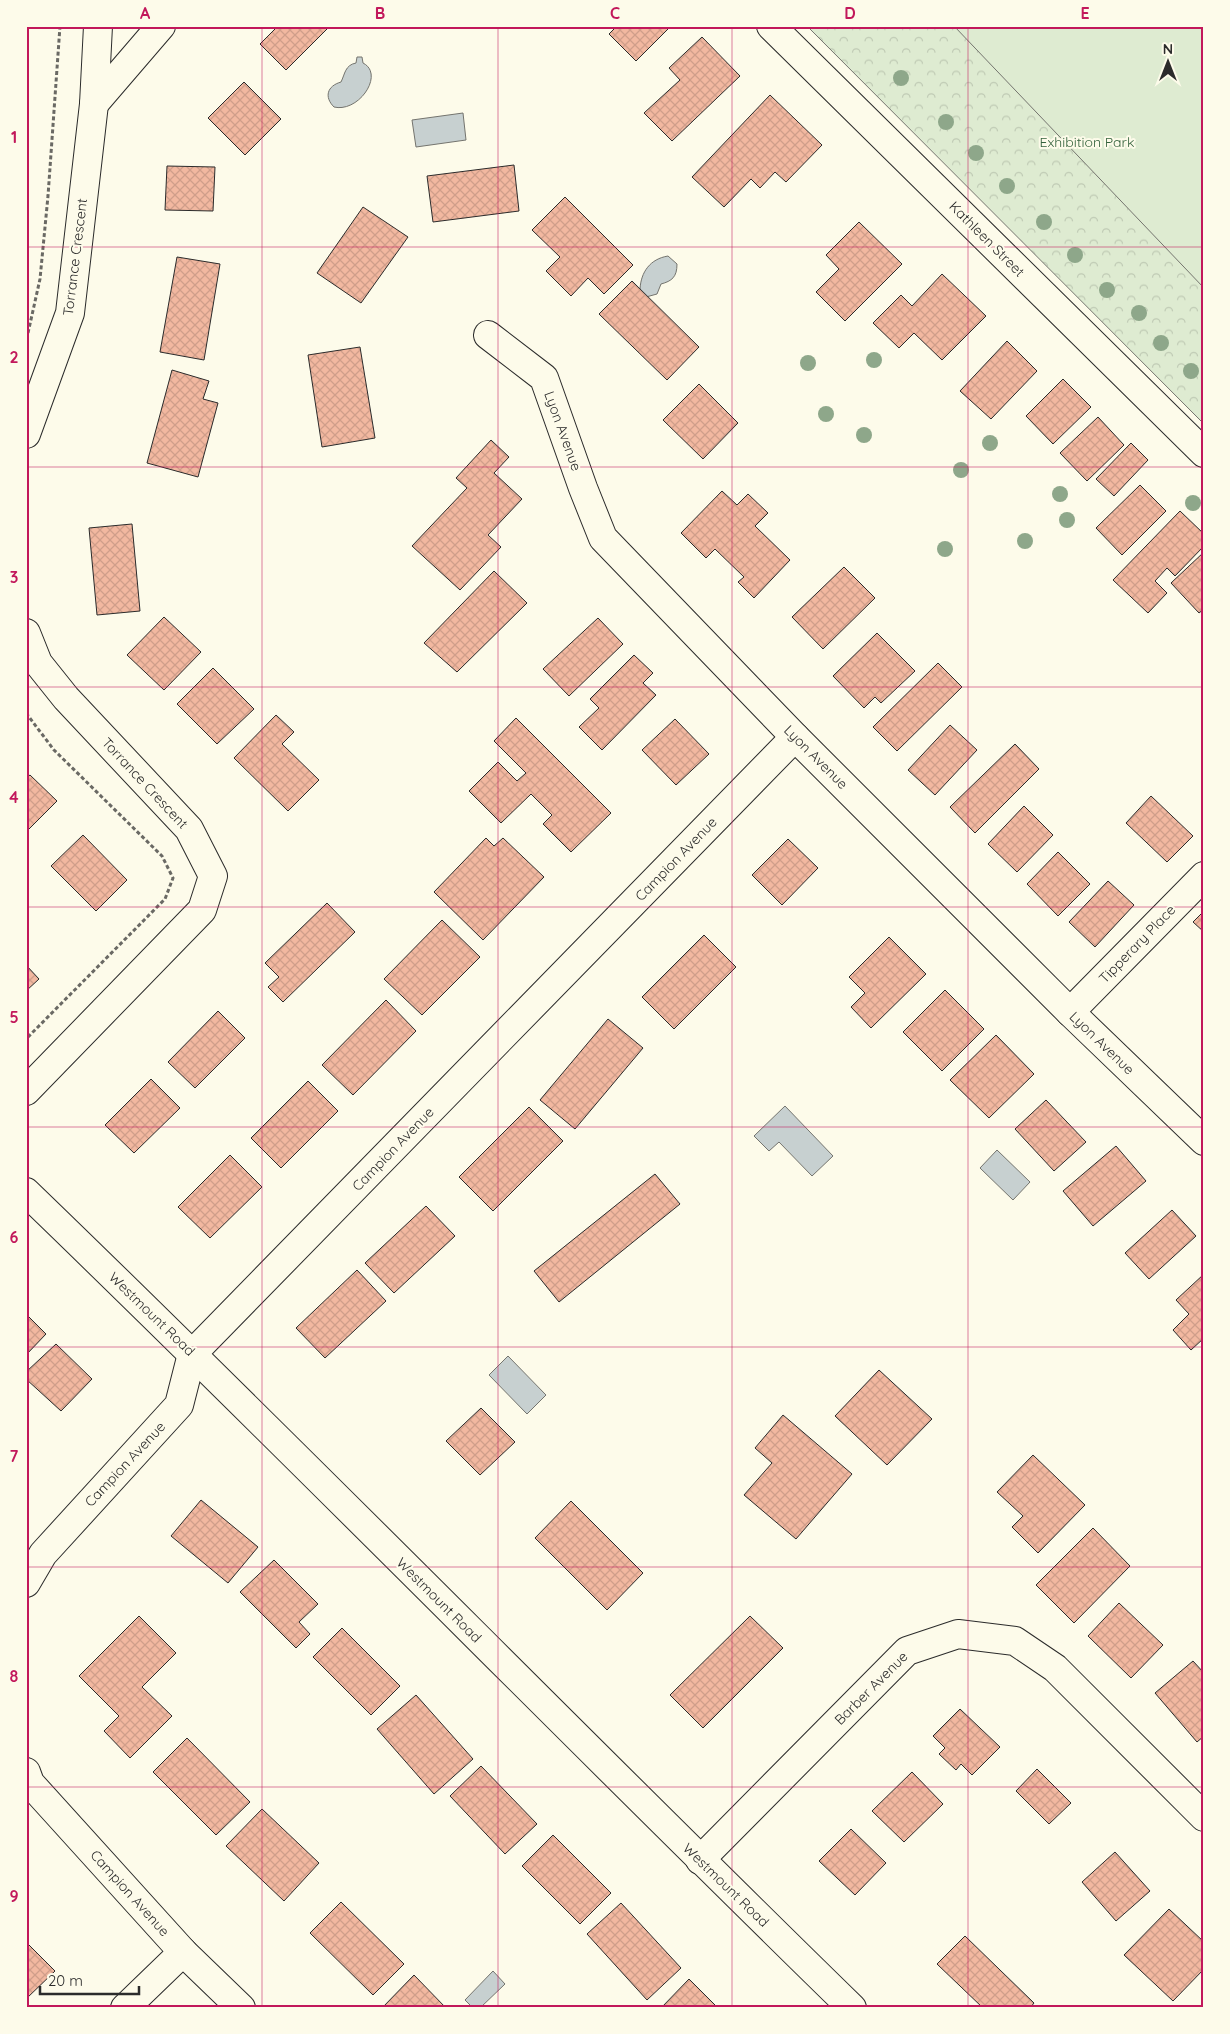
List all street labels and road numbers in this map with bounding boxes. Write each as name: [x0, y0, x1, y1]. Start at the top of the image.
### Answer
street label: Torrance Crescent: [59, 197, 91, 317]
street label: Kathleen Street: [945, 197, 1029, 281]
street label: Lyon Avenue: [540, 389, 586, 473]
street label: Lyon Avenue: [780, 721, 852, 793]
street label: Torrance Crescent: [98, 734, 192, 833]
street label: Campion Avenue: [631, 813, 721, 905]
street label: Tipperary Place: [1095, 901, 1179, 987]
street label: Lyon Avenue: [1066, 1008, 1138, 1078]
street label: Campion Avenue: [348, 1103, 438, 1195]
street label: Westmount Road: [105, 1268, 199, 1360]
street label: Campion Avenue: [81, 1418, 169, 1510]
street label: Westmount Road: [393, 1554, 485, 1646]
street label: Barber Avenue: [831, 1647, 912, 1728]
street label: Westmount Road: [679, 1839, 773, 1931]
street label: Campion Avenue: [86, 1846, 174, 1940]

